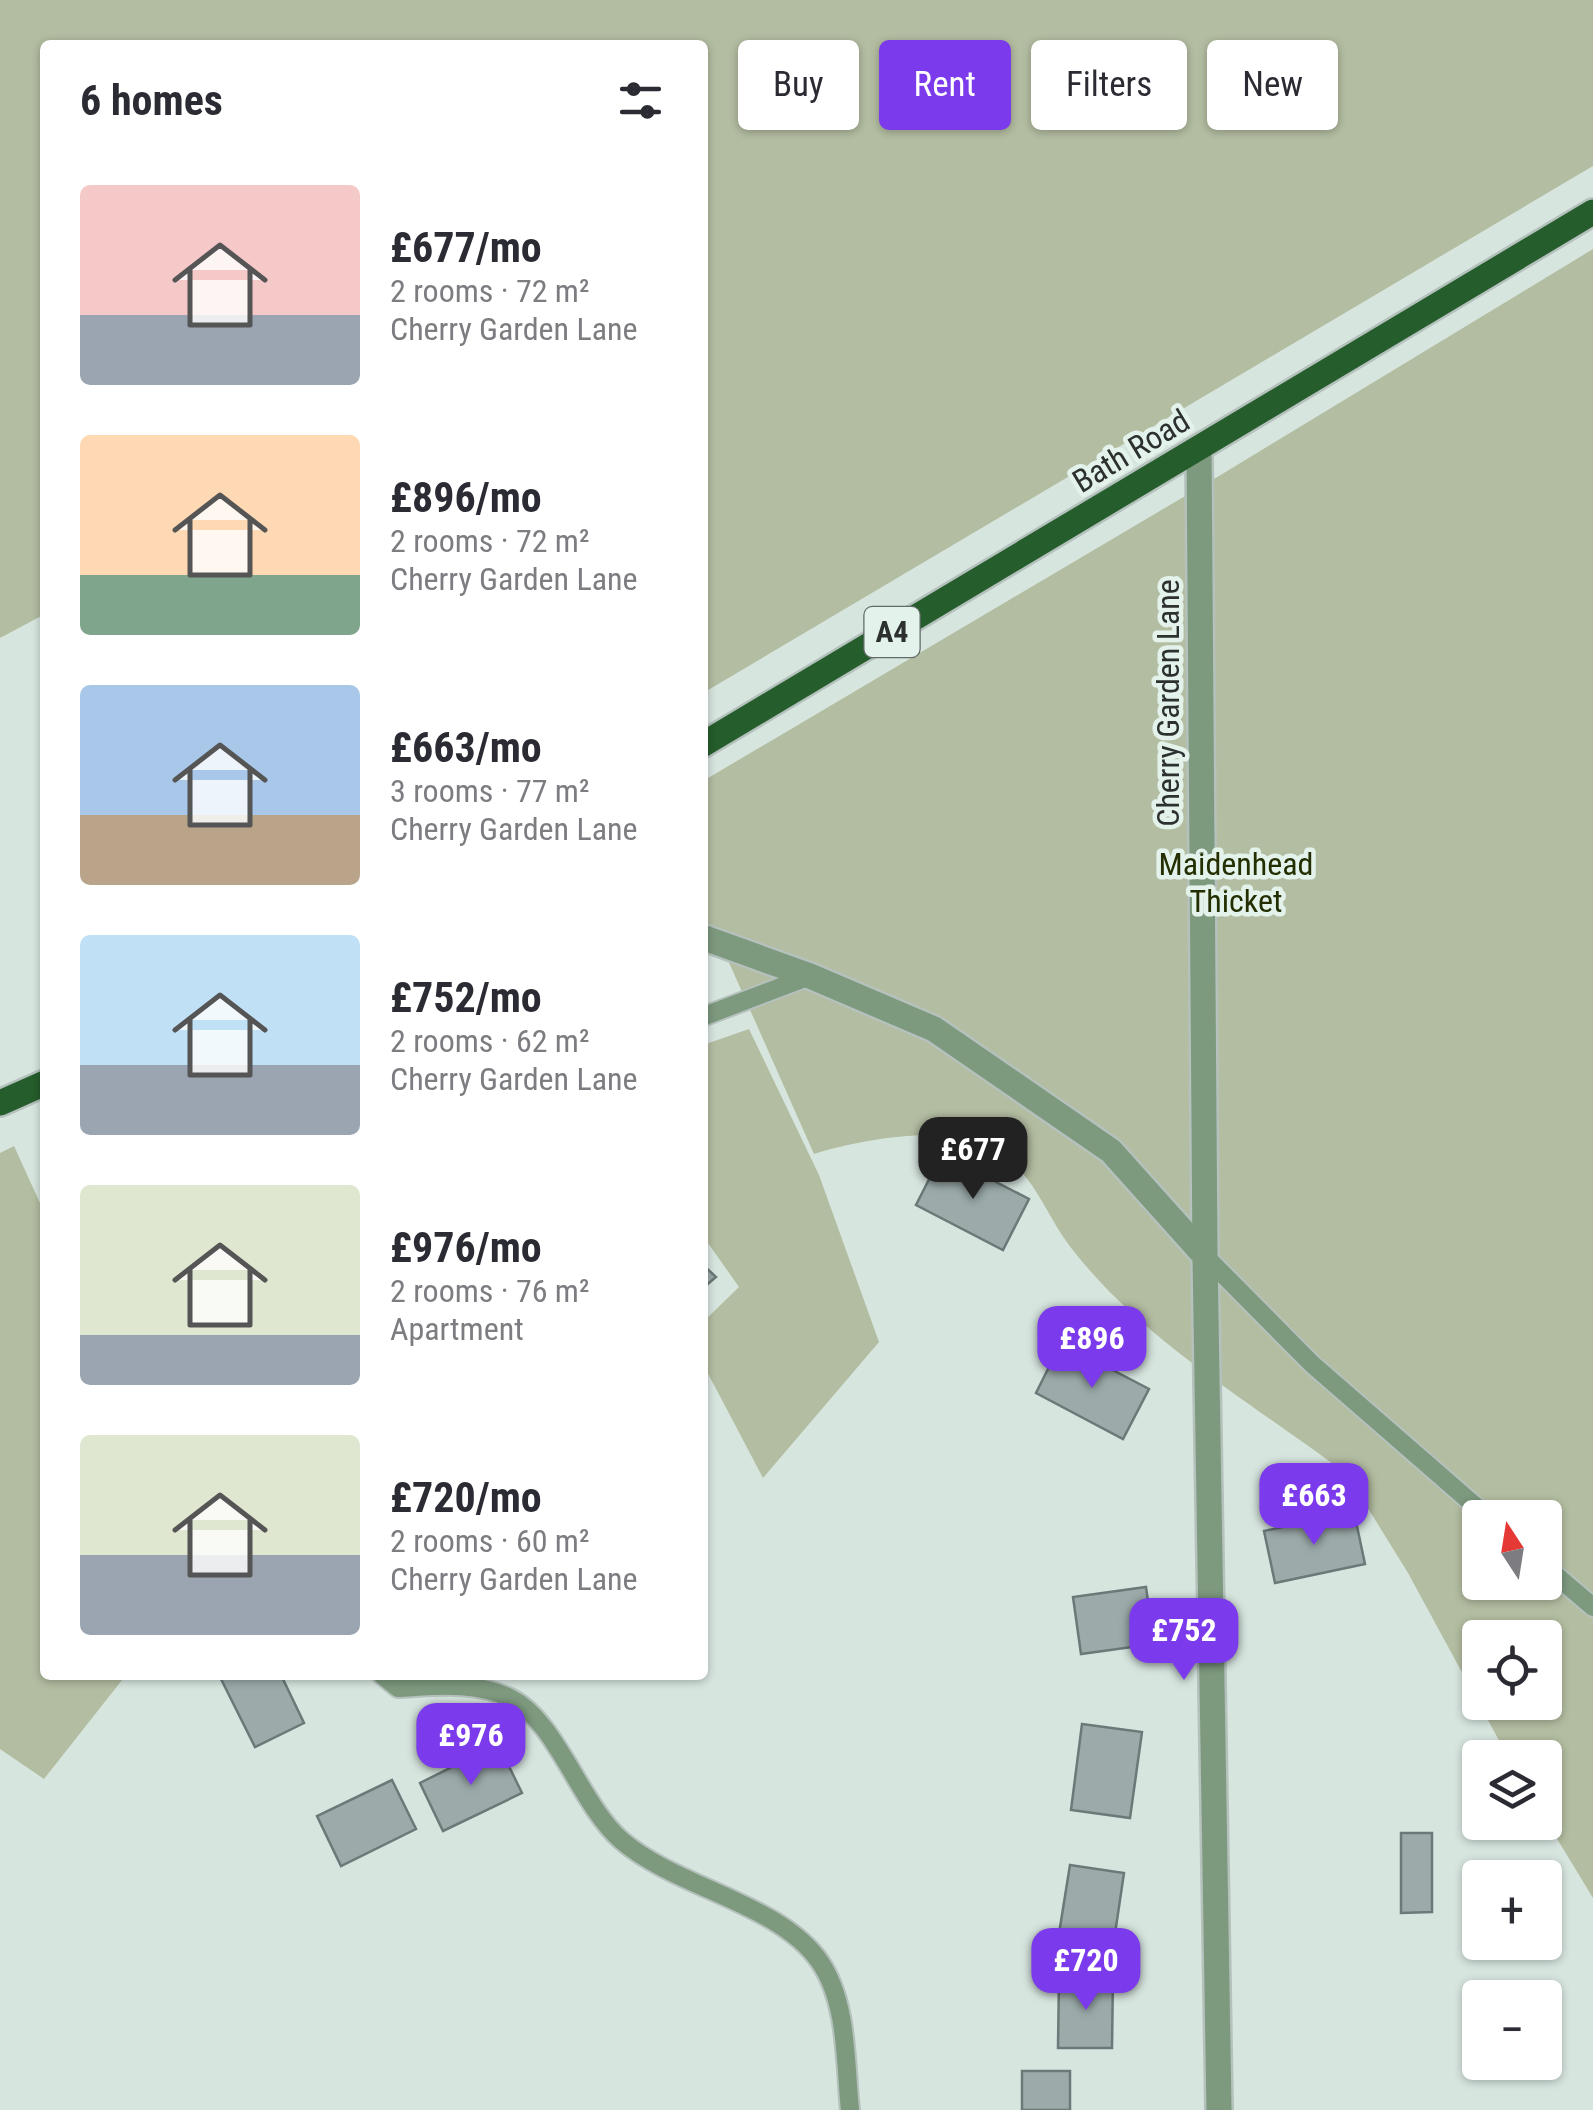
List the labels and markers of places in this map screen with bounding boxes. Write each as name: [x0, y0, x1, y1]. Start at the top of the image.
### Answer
pin: £677: [914, 1117, 1032, 1202]
pin: £896: [1033, 1306, 1151, 1391]
pin: £663: [1255, 1463, 1373, 1548]
pin: £752: [1125, 1598, 1243, 1683]
pin: £976: [412, 1703, 530, 1788]
pin: £720: [1027, 1928, 1145, 2013]

